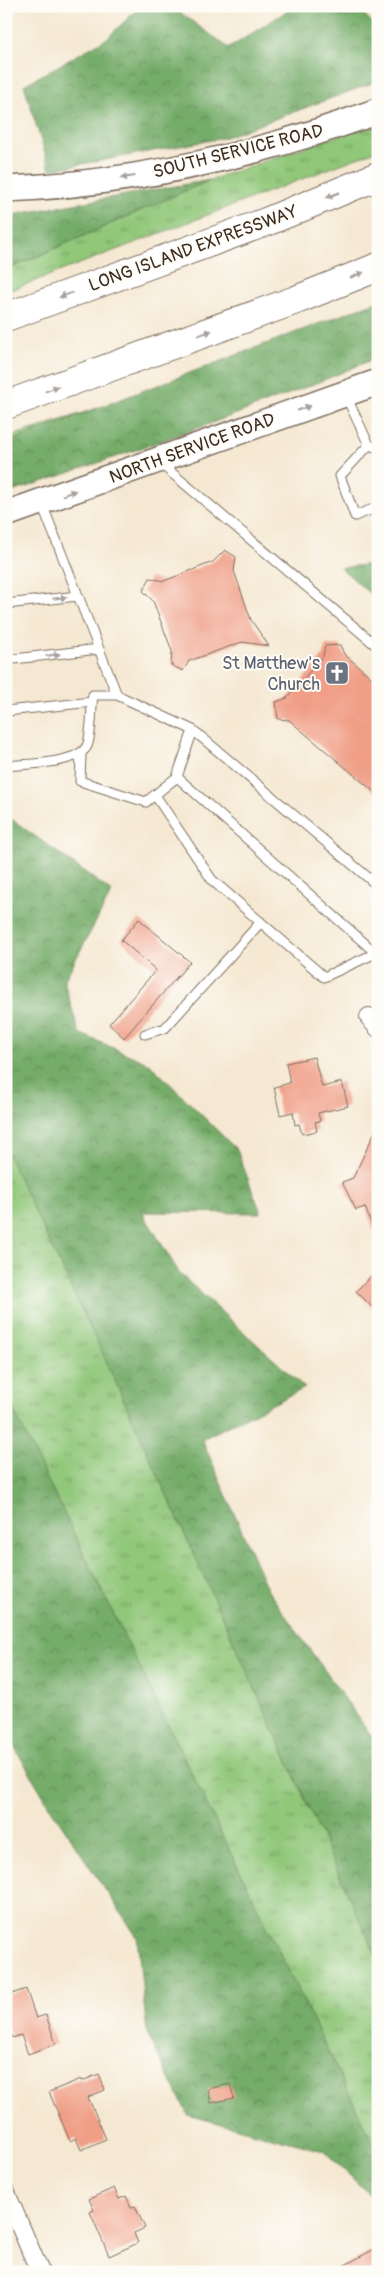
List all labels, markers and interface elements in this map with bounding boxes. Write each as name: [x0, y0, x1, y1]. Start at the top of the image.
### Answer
street label: SOUTH SERVICE ROAD: [151, 119, 326, 184]
one-way arrow: [120, 173, 136, 181]
one-way arrow: [326, 191, 340, 199]
street label: LONG ISLAND EXPRESSWAY: [85, 200, 301, 297]
one-way arrow: [350, 271, 364, 279]
one-way arrow: [58, 291, 73, 299]
one-way arrow: [198, 329, 213, 337]
one-way arrow: [45, 385, 60, 392]
one-way arrow: [297, 404, 312, 411]
street label: NORTH SERVICE ROAD: [106, 408, 278, 489]
one-way arrow: [62, 489, 77, 497]
one-way arrow: [52, 594, 68, 602]
one-way arrow: [45, 651, 61, 659]
place label: St Matthew's Church: [222, 652, 320, 696]
church icon: St Matthew's Church: [324, 660, 350, 686]

